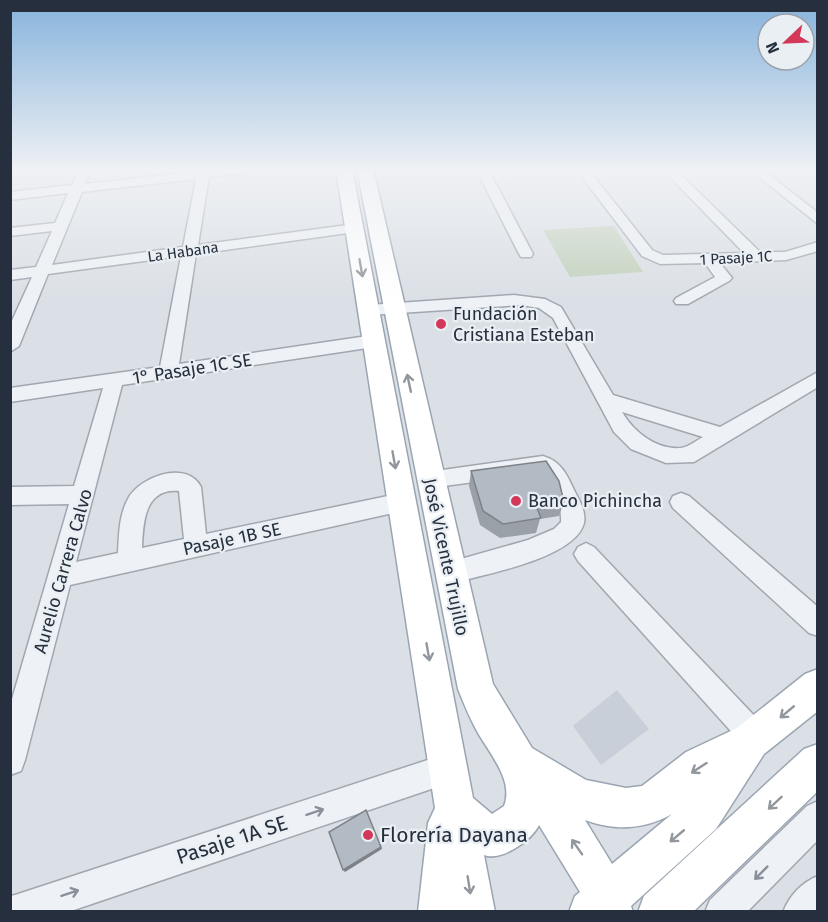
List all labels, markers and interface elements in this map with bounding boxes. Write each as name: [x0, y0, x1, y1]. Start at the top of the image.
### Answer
north arrow: [756, 12, 816, 72]
text: N: [762, 39, 783, 56]
street label: La Habana: [146, 238, 220, 266]
street label: 1 Pasaje 1C: [699, 247, 773, 269]
one-way arrow: [356, 257, 367, 277]
place label: Fundación Cristiana Esteban: [453, 303, 595, 346]
marker: Fundación Cristiana Esteban: [434, 317, 448, 331]
street label: 1° Pasaje 1C SE: [131, 349, 253, 389]
one-way arrow: [403, 374, 414, 393]
one-way arrow: [389, 450, 400, 469]
street label: José Vicente Trujillo: [419, 476, 473, 638]
street label: Aurelio Carrera Calvo: [29, 486, 97, 656]
place label: Banco Pichincha: [528, 490, 662, 512]
marker: Banco Pichincha: [509, 494, 523, 508]
street label: Pasaje 1B SE: [181, 518, 283, 560]
one-way arrow: [422, 642, 433, 661]
one-way arrow: [779, 706, 795, 719]
one-way arrow: [691, 762, 708, 774]
one-way arrow: [768, 796, 783, 810]
one-way arrow: [306, 806, 324, 817]
street label: Pasaje 1A SE: [173, 810, 291, 870]
place label: Florería Dayana: [380, 822, 528, 848]
marker: Florería Dayana: [361, 828, 375, 842]
one-way arrow: [670, 829, 685, 843]
one-way arrow: [571, 840, 583, 856]
one-way arrow: [753, 866, 768, 880]
one-way arrow: [464, 875, 475, 895]
one-way arrow: [61, 887, 80, 898]

